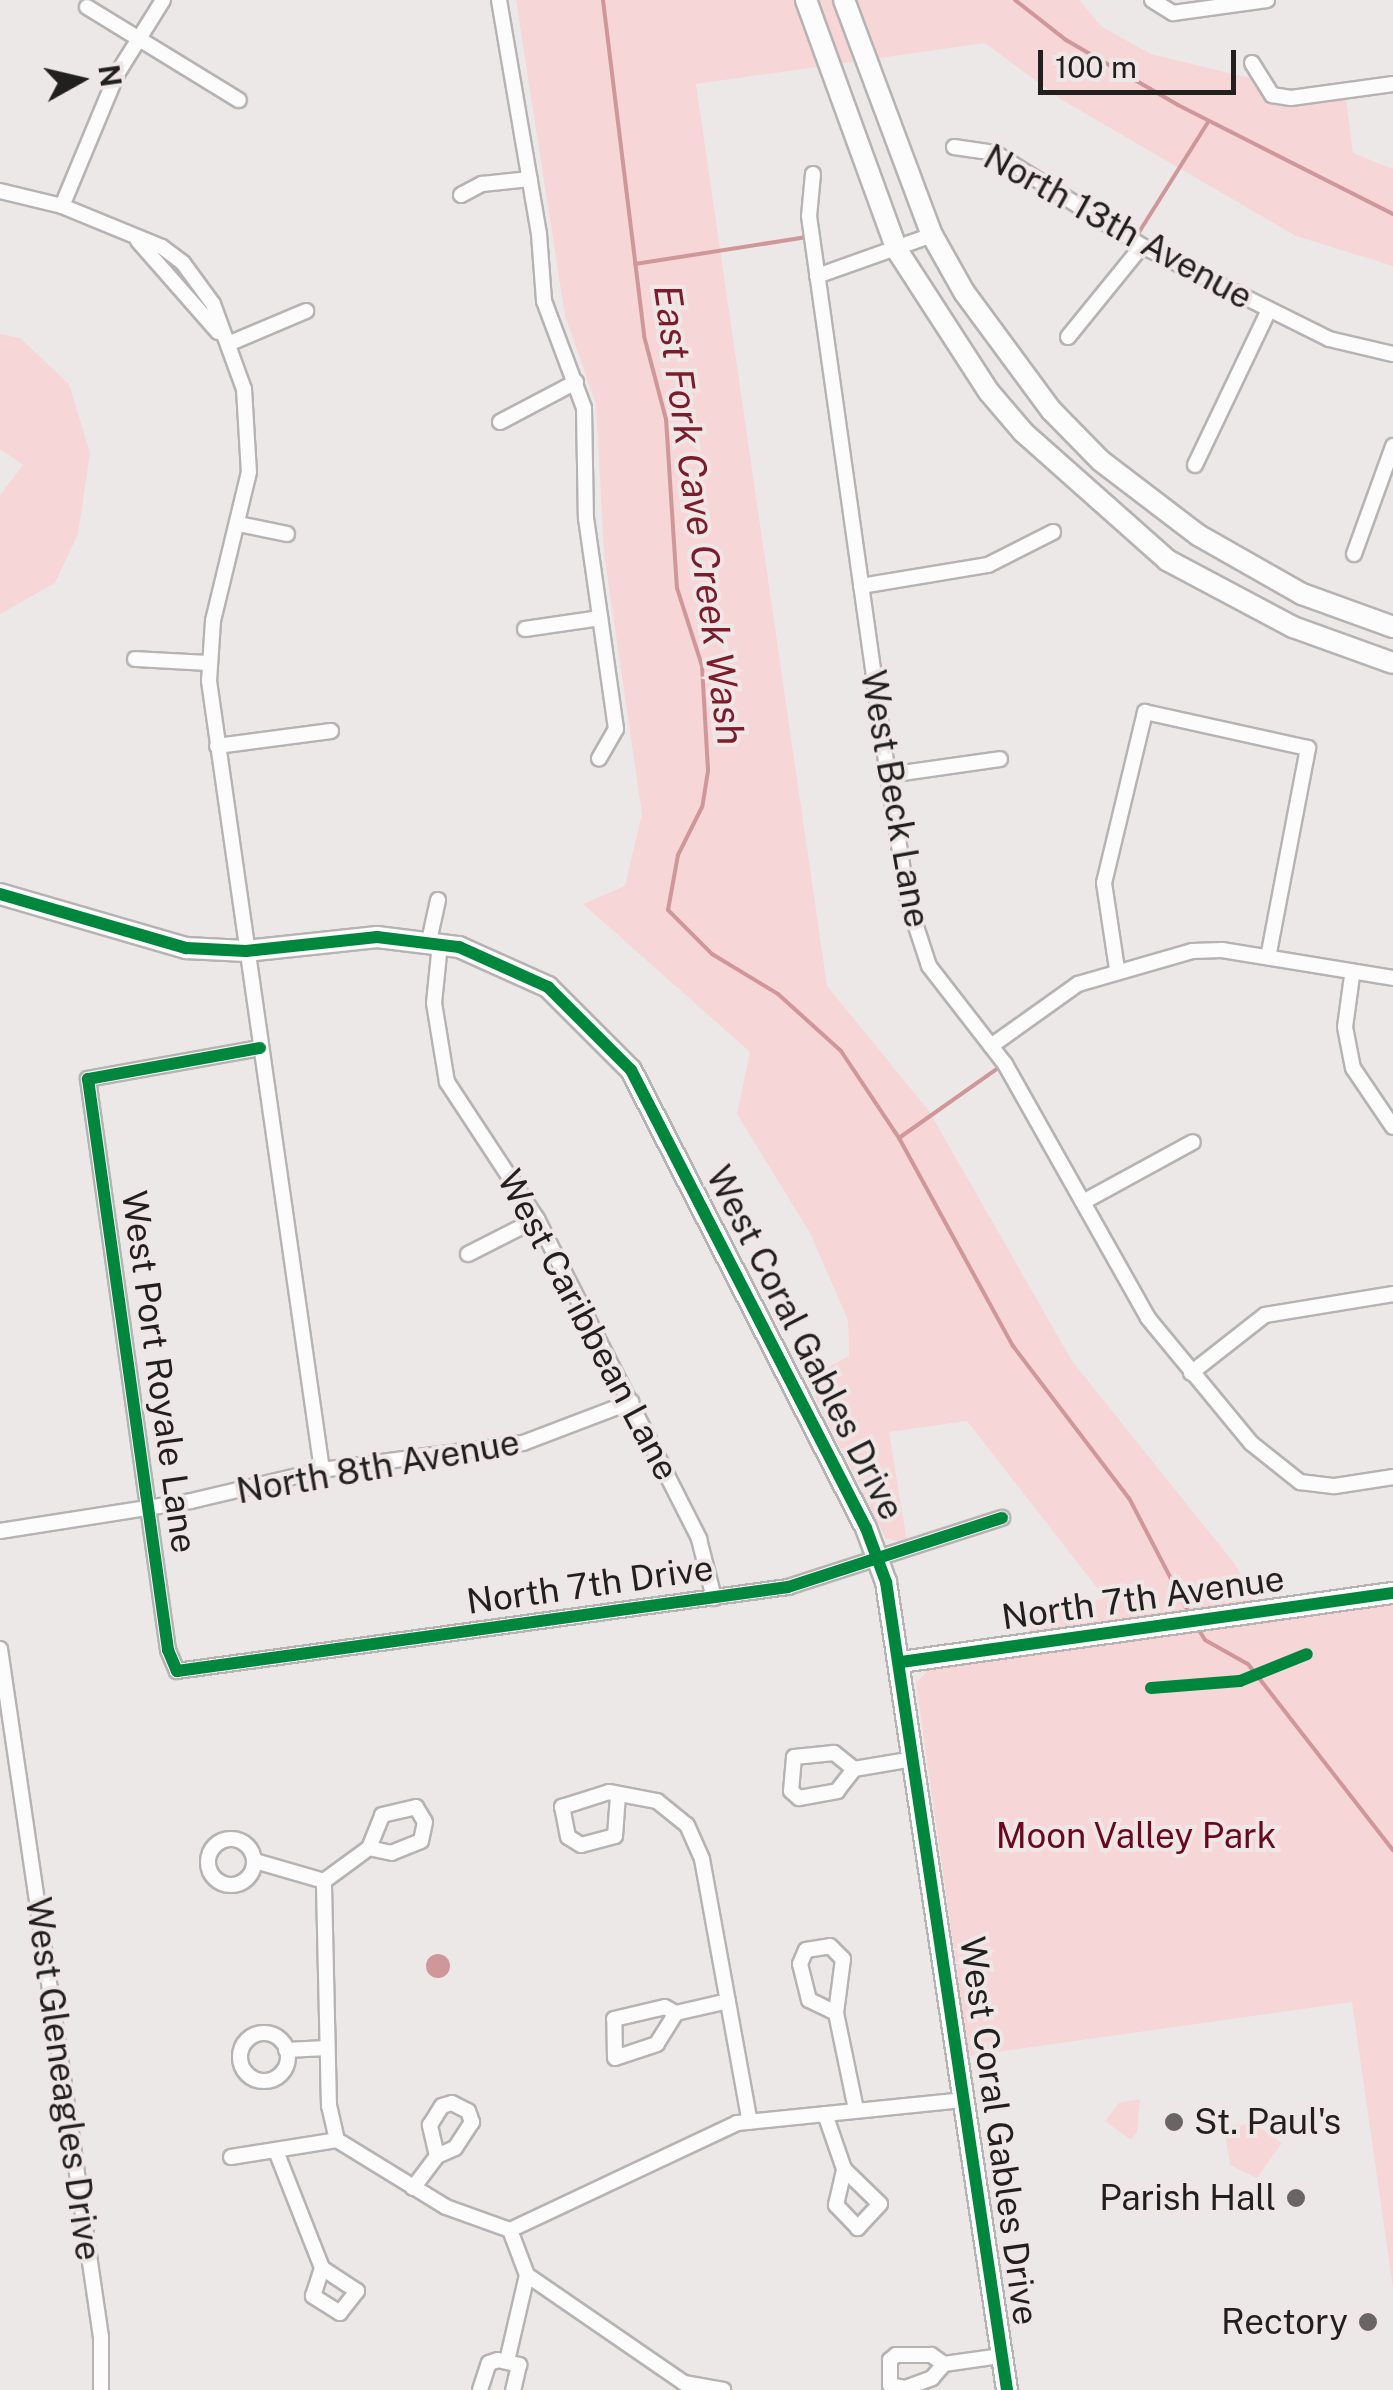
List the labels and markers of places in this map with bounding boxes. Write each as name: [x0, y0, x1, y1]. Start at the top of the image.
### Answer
place label: St. Paul's: [1194, 2101, 1341, 2143]
marker: St. Paul's: [1163, 2111, 1185, 2133]
place label: Parish Hall: [1099, 2177, 1276, 2219]
marker: Parish Hall: [1285, 2187, 1307, 2209]
place label: Rectory: [1221, 2301, 1348, 2343]
marker: Rectory: [1357, 2311, 1379, 2333]

